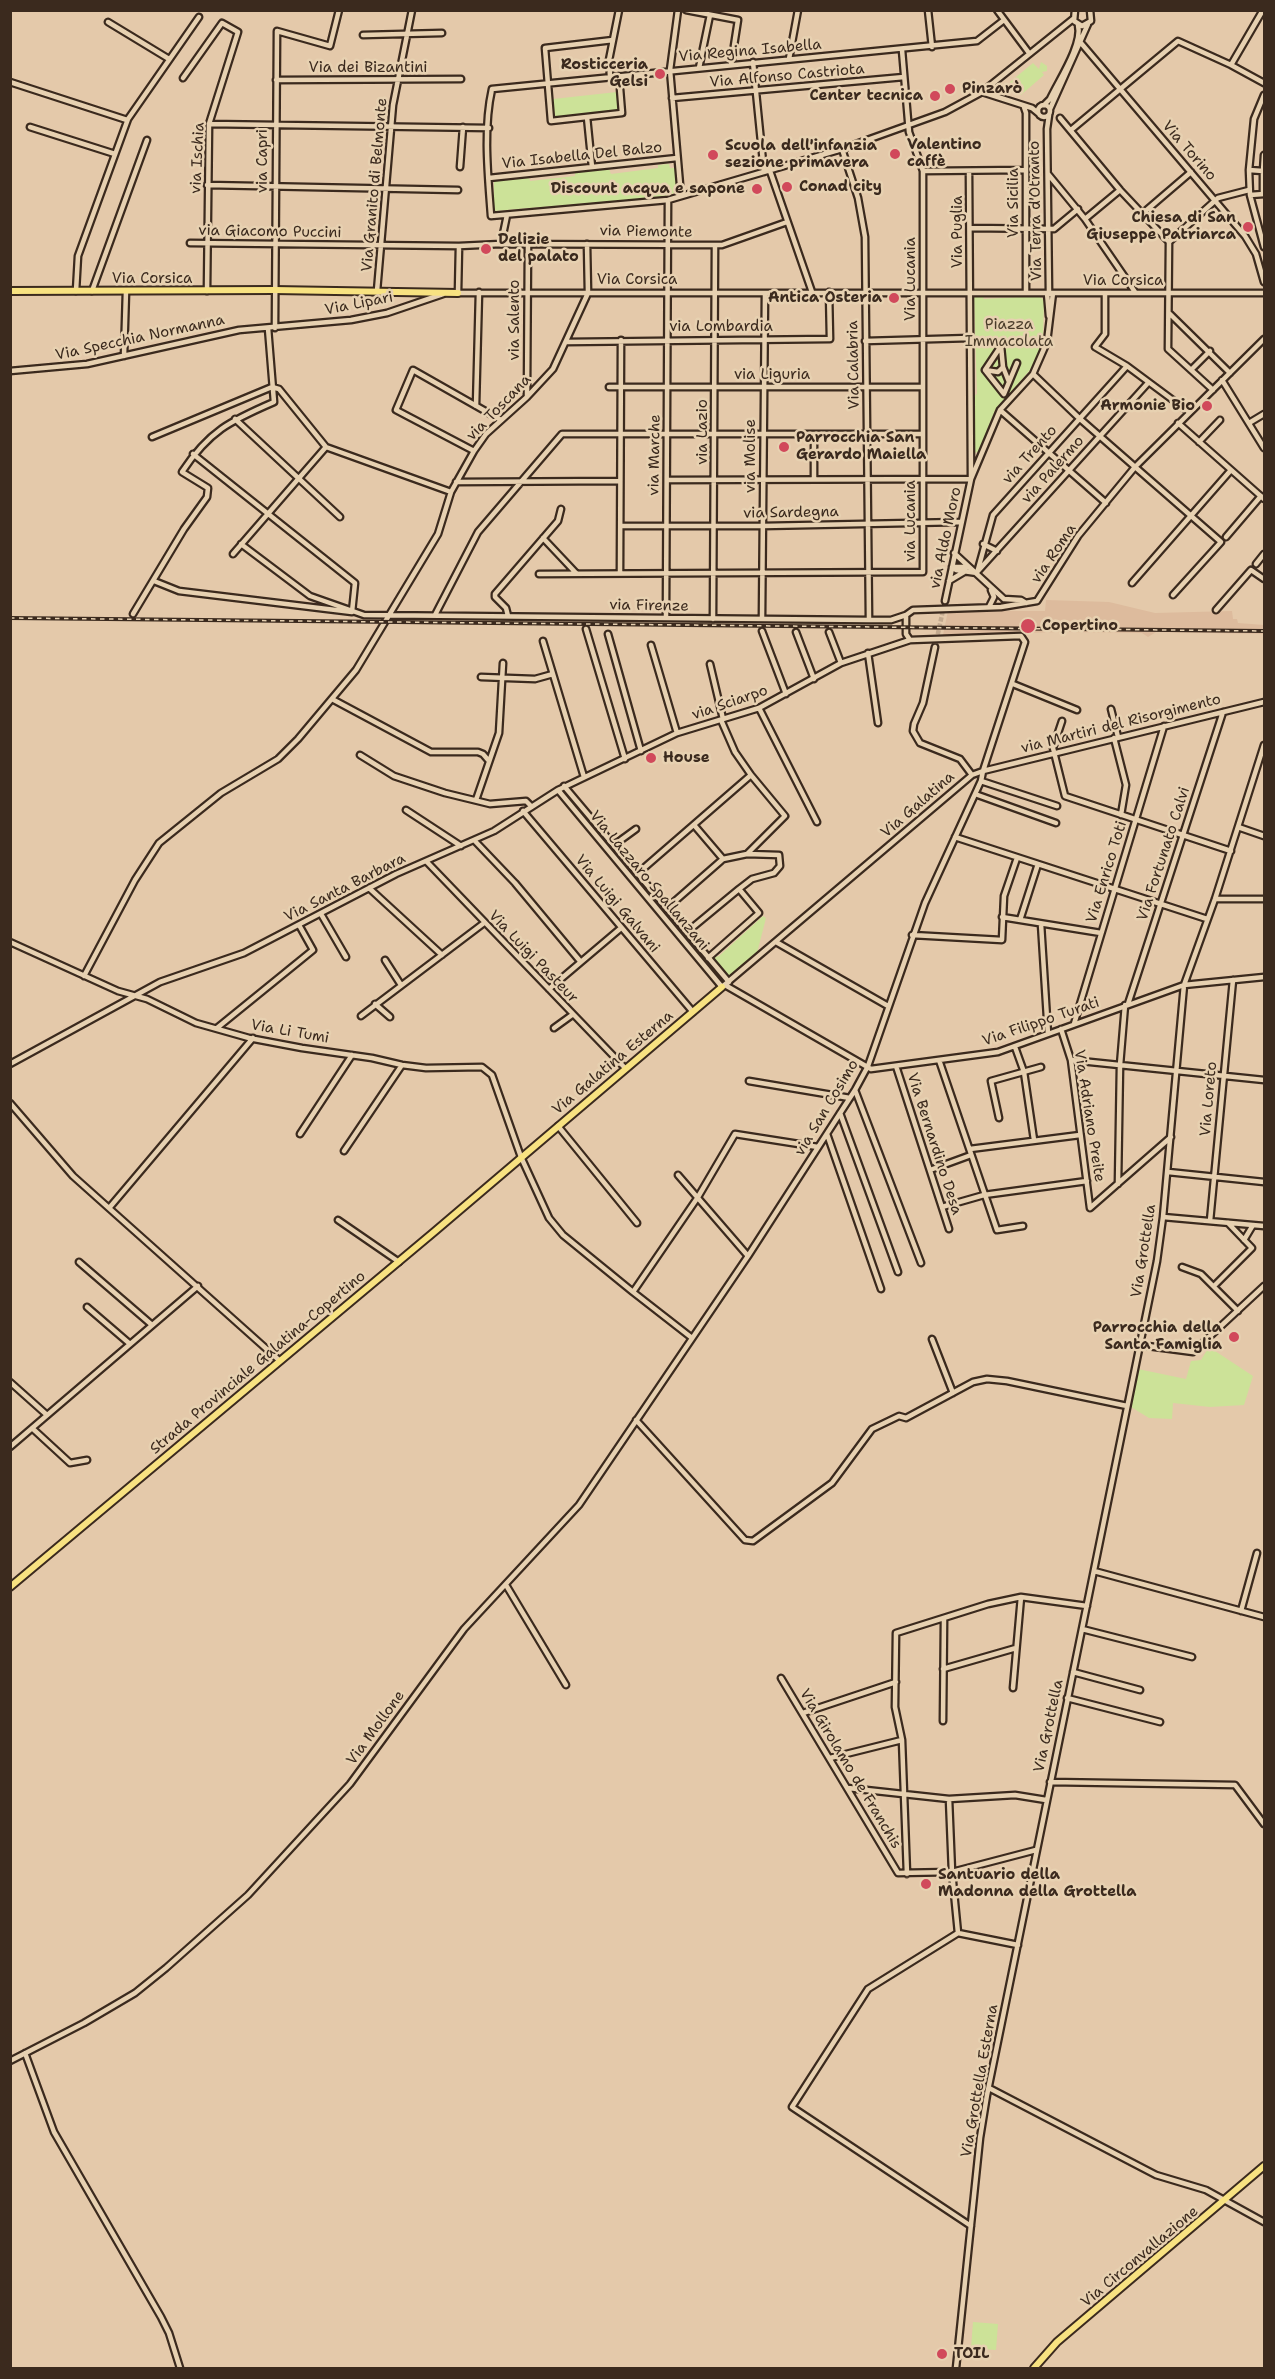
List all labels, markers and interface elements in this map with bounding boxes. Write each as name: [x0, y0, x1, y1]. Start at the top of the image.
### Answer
street label: Via Regina Isabella: [678, 36, 822, 66]
place label: Rosticceria Gelsi: [561, 56, 648, 91]
street label: Via dei Bizantini: [309, 59, 427, 77]
street label: Via Alfonso Castriota: [709, 60, 865, 92]
marker: Rosticceria Gelsi: [653, 67, 667, 81]
place label: Pinzarò: [962, 80, 1022, 98]
marker: Pinzarò: [943, 82, 957, 96]
place label: Center tecnica: [810, 87, 923, 105]
marker: Center tecnica: [928, 89, 942, 103]
street label: Via Granito di Belmonte: [358, 97, 392, 273]
street label: Via Torino: [1158, 117, 1220, 185]
street label: via Ischia: [187, 122, 209, 194]
street label: via Capri: [254, 129, 272, 193]
place label: Valentino caffè: [907, 136, 982, 171]
place label: Scuola dell'infanzia sezione primavera: [725, 137, 877, 172]
street label: Via Isabella Del Balzo: [501, 139, 663, 173]
street label: Via Terra d'Otranto: [1026, 141, 1046, 281]
marker: Valentino caffè: [888, 147, 902, 161]
marker: Scuola dell'infanzia sezione primavera: [706, 148, 720, 162]
street label: Via Sicilia: [1005, 168, 1023, 238]
place label: Conad city: [799, 178, 882, 196]
place label: Discount acqua e sapone: [551, 180, 745, 198]
marker: Conad city: [780, 180, 794, 194]
marker: Discount acqua e sapone: [750, 182, 764, 196]
street label: Via Puglia: [949, 196, 967, 268]
place label: Chiesa di San Giuseppe Patriarca: [1086, 209, 1236, 244]
marker: Chiesa di San Giuseppe Patriarca: [1241, 220, 1255, 234]
street label: via Giacomo Puccini: [198, 222, 342, 242]
street label: via Piemonte: [599, 222, 693, 242]
place label: Delizie del palato: [498, 231, 579, 266]
street label: Via Lucania: [902, 237, 920, 321]
marker: Delizie del palato: [479, 242, 493, 256]
street label: Via Corsica: [112, 270, 192, 288]
street label: Via Corsica: [597, 271, 677, 289]
street label: Via Corsica: [1083, 272, 1163, 290]
street label: via Salento: [506, 280, 524, 360]
street label: Via Lipari: [323, 289, 395, 319]
place label: Antica Osteria: [768, 289, 882, 307]
marker: Antica Osteria: [887, 291, 901, 305]
street label: Via Specchia Normanna: [54, 311, 226, 365]
park label: Piazza Immacolata: [965, 316, 1053, 351]
street label: via Lombardia: [669, 318, 773, 336]
street label: Via Calabria: [844, 320, 864, 410]
street label: via Liguria: [734, 366, 810, 384]
street label: via Toscana: [463, 371, 535, 445]
place label: Armonie Bio: [1100, 397, 1195, 415]
street label: via Lazio: [694, 399, 712, 465]
marker: Armonie Bio: [1200, 399, 1214, 413]
street label: via Marche: [645, 414, 665, 496]
street label: via Molise: [742, 419, 760, 493]
street label: via Trento: [999, 422, 1061, 488]
place label: Parrocchia San Gerardo Maiella: [796, 429, 926, 464]
street label: via Palermo: [1018, 432, 1088, 508]
marker: Parrocchia San Gerardo Maiella: [777, 440, 791, 454]
street label: via Lucania: [902, 480, 920, 562]
street label: via Aldo Moro: [926, 485, 966, 591]
street label: via Sardegna: [743, 503, 839, 523]
street label: via Roma: [1028, 521, 1080, 587]
street label: via Firenze: [609, 596, 689, 616]
marker: Copertino: [1019, 617, 1037, 635]
place label: Copertino: [1042, 617, 1118, 635]
street label: via Sciarpo: [690, 682, 770, 724]
street label: via Martiri del Risorgimento: [1019, 690, 1223, 758]
place label: House: [663, 749, 710, 767]
marker: House: [644, 751, 658, 765]
street label: Via Galatina: [878, 768, 958, 842]
street label: Via Fortunato Calvi: [1134, 785, 1194, 923]
street label: Via Lazzaro Spallanzani: [585, 807, 713, 955]
street label: Via Enrico Toti: [1083, 819, 1131, 925]
street label: Via Santa Barbara: [281, 850, 409, 926]
street label: Via Luigi Galvani: [571, 851, 663, 957]
street label: Via Luigi Pasteur: [484, 907, 582, 1007]
street label: Via Filippo Turati: [980, 994, 1102, 1050]
street label: Via Galatina Esterna: [549, 1007, 677, 1119]
street label: Via Li Tumi: [249, 1016, 331, 1048]
street label: Via Adriano Preite: [1070, 1049, 1108, 1183]
street label: via San Cosimo: [791, 1057, 863, 1159]
street label: Via Loreto: [1197, 1061, 1221, 1137]
street label: Via Bernardino Desa: [903, 1071, 965, 1217]
street label: Via Grottella: [1128, 1203, 1160, 1299]
street label: Strada Provinciale Galatina-Copertino: [147, 1268, 369, 1458]
place label: Parrocchia della Santa Famiglia: [1093, 1319, 1222, 1354]
marker: Parrocchia della Santa Famiglia: [1227, 1330, 1241, 1344]
street label: Via Grottella: [1030, 1678, 1068, 1774]
street label: Via Girolamo de Franchis: [795, 1686, 905, 1852]
street label: Via Mollone: [343, 1687, 409, 1769]
place label: Santuario della Madonna della Grottella: [938, 1866, 1136, 1901]
marker: Santuario della Madonna della Grottella: [919, 1877, 933, 1891]
street label: Via Grottella Esterna: [958, 2003, 1002, 2159]
street label: Via Circonvallazione: [1078, 2203, 1202, 2311]
place label: TOIL: [954, 2345, 989, 2363]
marker: TOIL: [935, 2347, 949, 2361]

